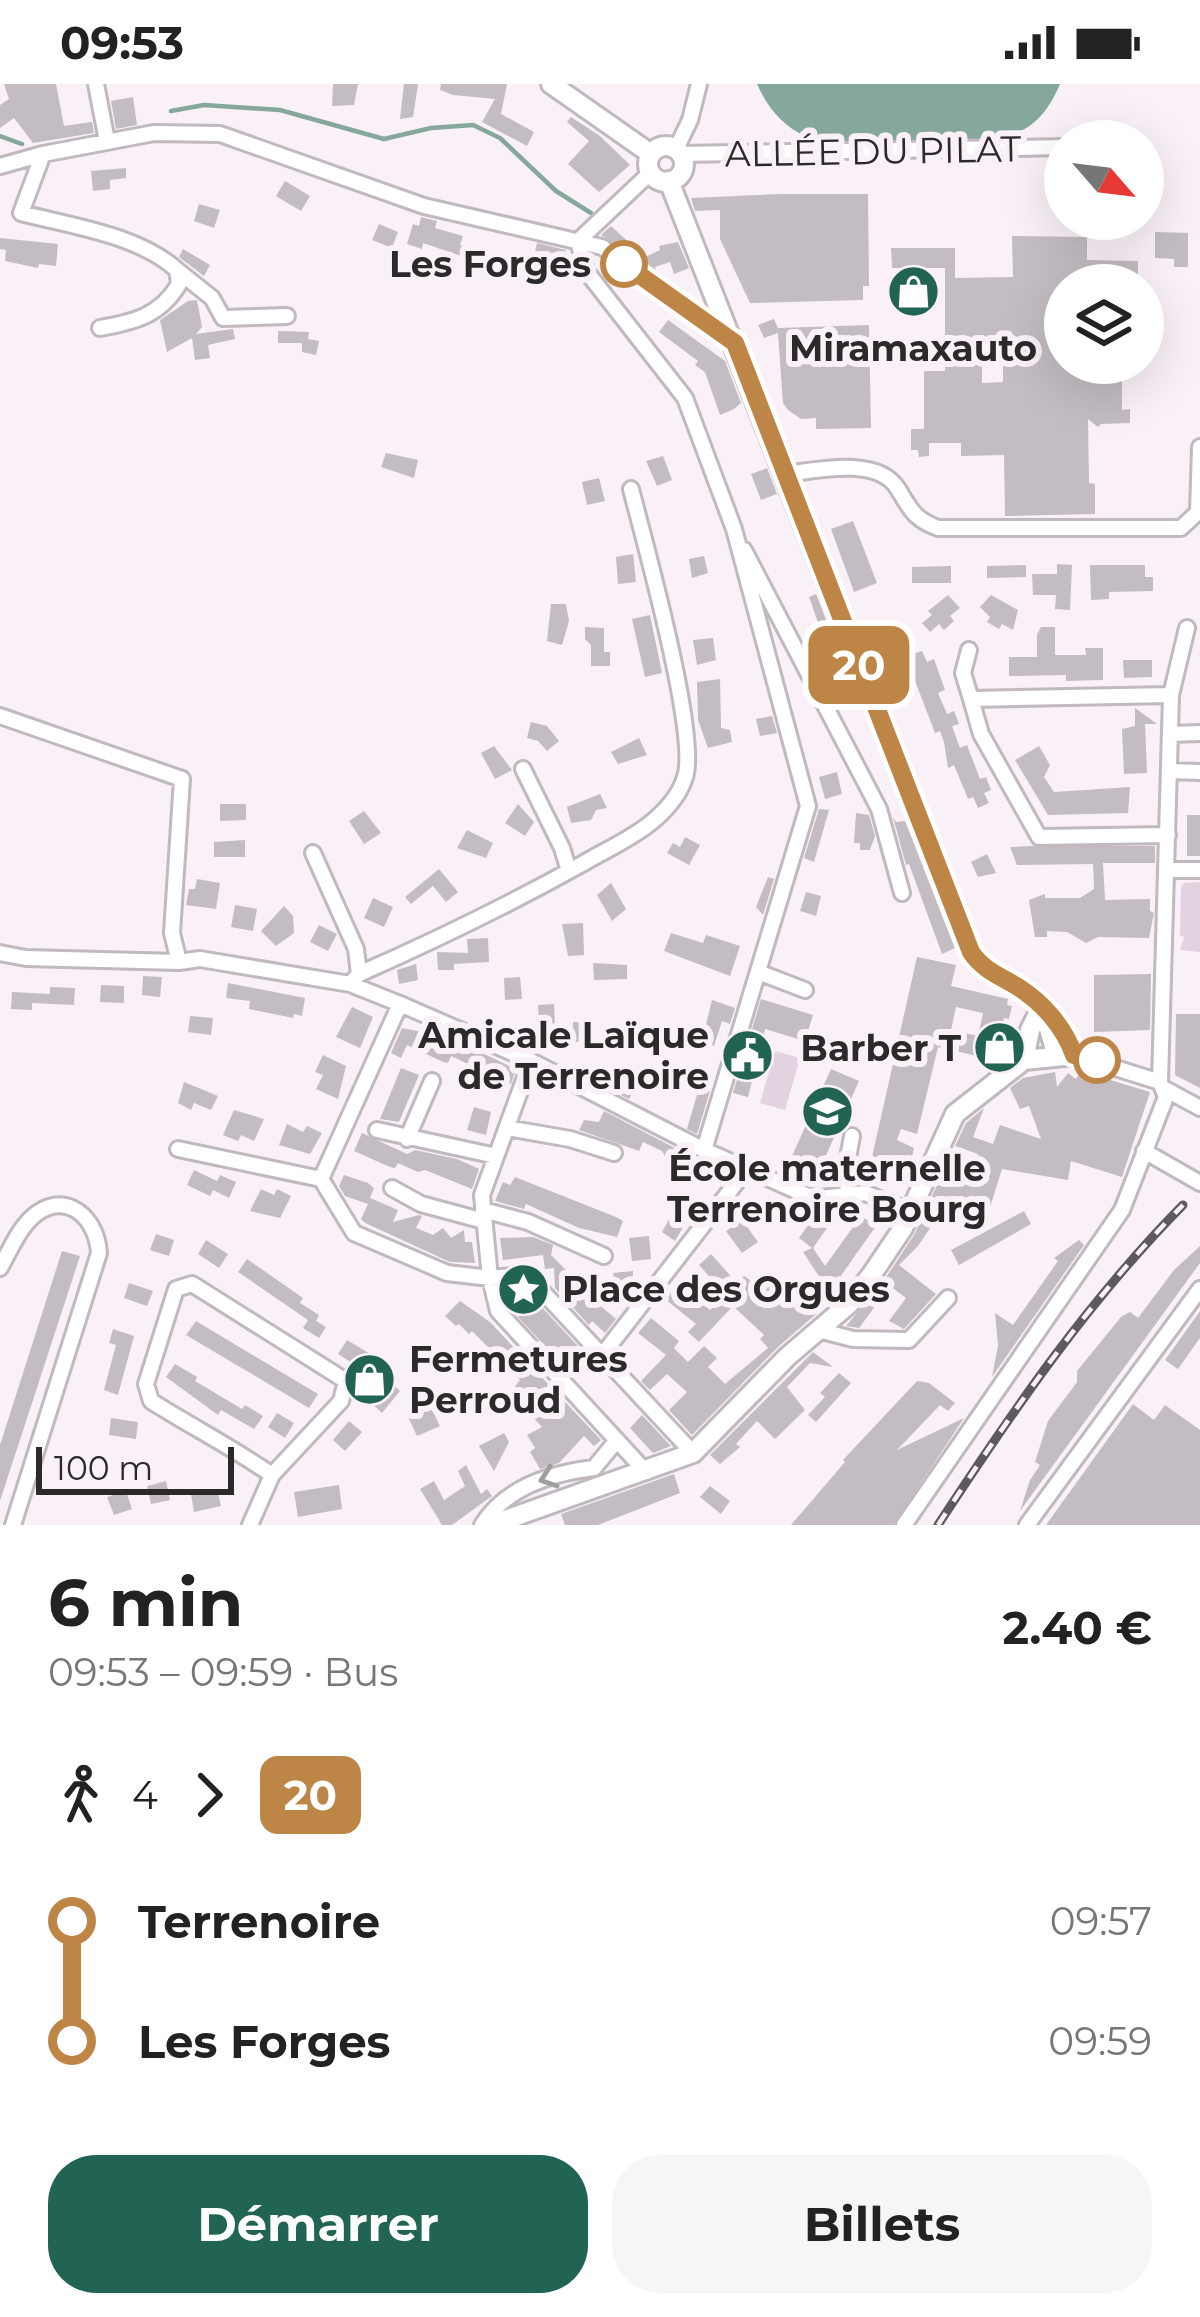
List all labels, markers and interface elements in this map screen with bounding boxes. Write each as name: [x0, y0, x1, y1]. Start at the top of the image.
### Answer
text: 09:53: [60, 15, 184, 70]
north arrow: [1044, 120, 1164, 240]
map controls: [1044, 120, 1164, 384]
street label: ALLÉE DU PILAT: [724, 126, 1022, 176]
place label: Les Forges: [389, 242, 591, 286]
marker: Les Forges: [602, 242, 646, 286]
shop icon: Miramaxauto: [885, 264, 941, 320]
button: layers: [1044, 264, 1164, 384]
place label: Miramaxauto: [789, 326, 1037, 370]
line badge: 20: [805, 626, 913, 704]
text: 20: [832, 639, 886, 691]
place label: Amicale Laïque de Terrenoire: [417, 1013, 709, 1098]
shop icon: Barber T: [972, 1020, 1028, 1076]
place label: Barber T: [800, 1026, 962, 1070]
public building icon: Amicale Laïque de Terrenoire: [720, 1028, 776, 1084]
unlabelled marker: [1075, 1038, 1119, 1082]
school or university icon: École maternelle Terrenoire Bourg: [799, 1084, 855, 1140]
place label: École maternelle Terrenoire Bourg: [667, 1146, 987, 1231]
place icon: Place des Orgues: [495, 1261, 551, 1317]
place label: Place des Orgues: [562, 1267, 890, 1311]
place label: Fermetures Perroud: [409, 1337, 628, 1422]
shop icon: Fermetures Perroud: [342, 1352, 398, 1408]
scale bar: [36, 1441, 234, 1494]
text: 100 m: [54, 1448, 153, 1488]
one-way arrow: [539, 1464, 560, 1488]
text: 6 min: [48, 1562, 243, 1643]
text: 2.40 €: [1002, 1600, 1152, 1655]
text: 09:53 – 09:59 · Bus: [48, 1648, 398, 1696]
icon: walk: [48, 1762, 114, 1828]
icon: forward: [176, 1762, 242, 1828]
text: 20: [284, 1769, 337, 1821]
text: 4: [132, 1771, 158, 1819]
text: Terrenoire: [138, 1894, 380, 1949]
text: 09:57: [1050, 1897, 1152, 1945]
text: Les Forges: [138, 2014, 390, 2069]
text: 09:59: [1048, 2017, 1152, 2065]
button: Démarrer: [48, 2155, 588, 2293]
button: Billets: [612, 2155, 1152, 2293]

